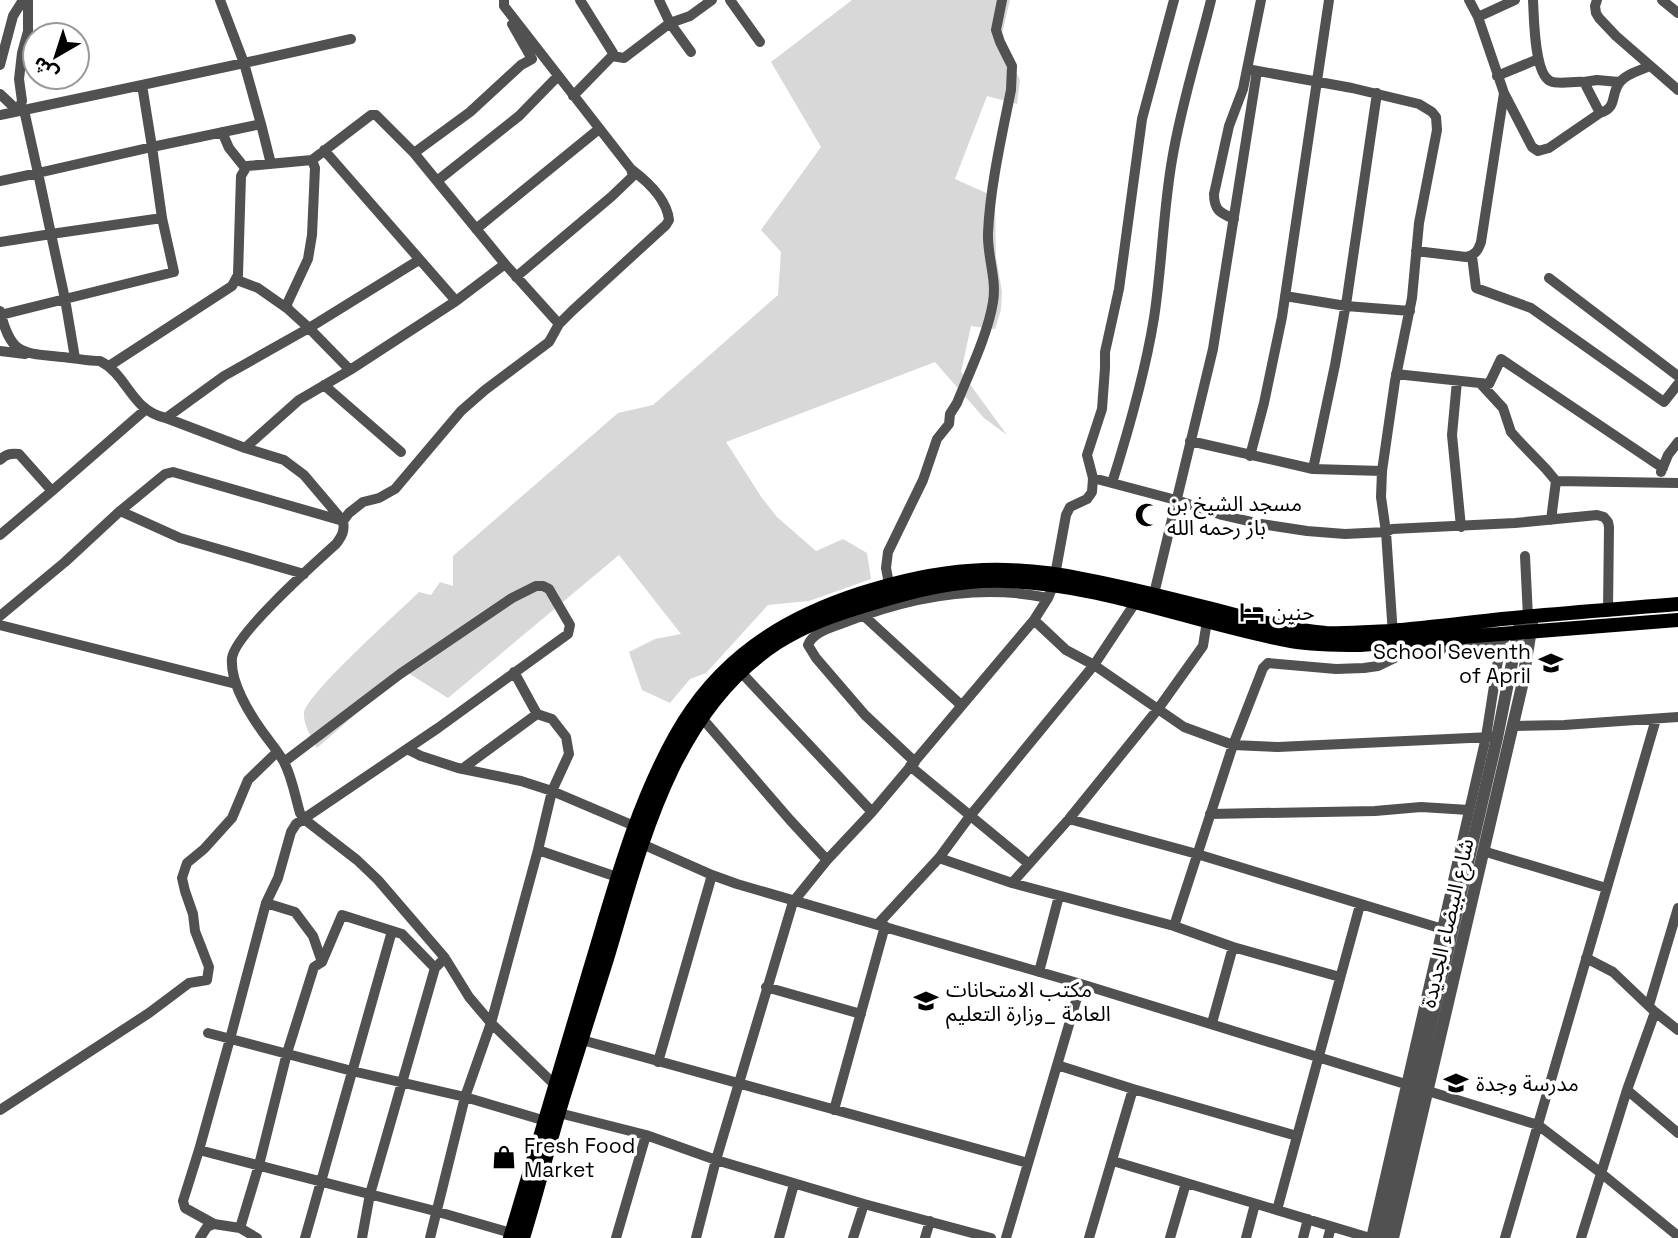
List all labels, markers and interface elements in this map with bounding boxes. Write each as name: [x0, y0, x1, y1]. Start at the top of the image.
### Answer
north arrow: [21, 21, 91, 91]
text: ش: [28, 51, 64, 87]
place label: مسجد الشيخ بن باز رحمه الله: [1167, 490, 1302, 541]
mosque icon: مسجد الشيخ بن باز رحمه الله: [1133, 501, 1161, 529]
hotel icon: حنين: [1238, 598, 1266, 626]
place label: حنين: [1272, 599, 1315, 626]
place label: School Seventh of April: [1373, 638, 1531, 689]
school or university icon: School Seventh of April: [1537, 649, 1565, 677]
street label: شارع البيضاء الجديدة: [1414, 836, 1482, 1011]
place label: مكتب الامتحانات العامة _وزارة التعليم: [946, 976, 1111, 1029]
school or university icon: مكتب الامتحانات العامة _وزارة التعليم: [912, 987, 940, 1015]
school or university icon: مدرسة وجدة: [1442, 1069, 1470, 1097]
place label: مدرسة وجدة: [1476, 1070, 1579, 1097]
place label: Fresh Food Market: [524, 1132, 635, 1183]
shop icon: Fresh Food Market: [490, 1143, 518, 1171]

